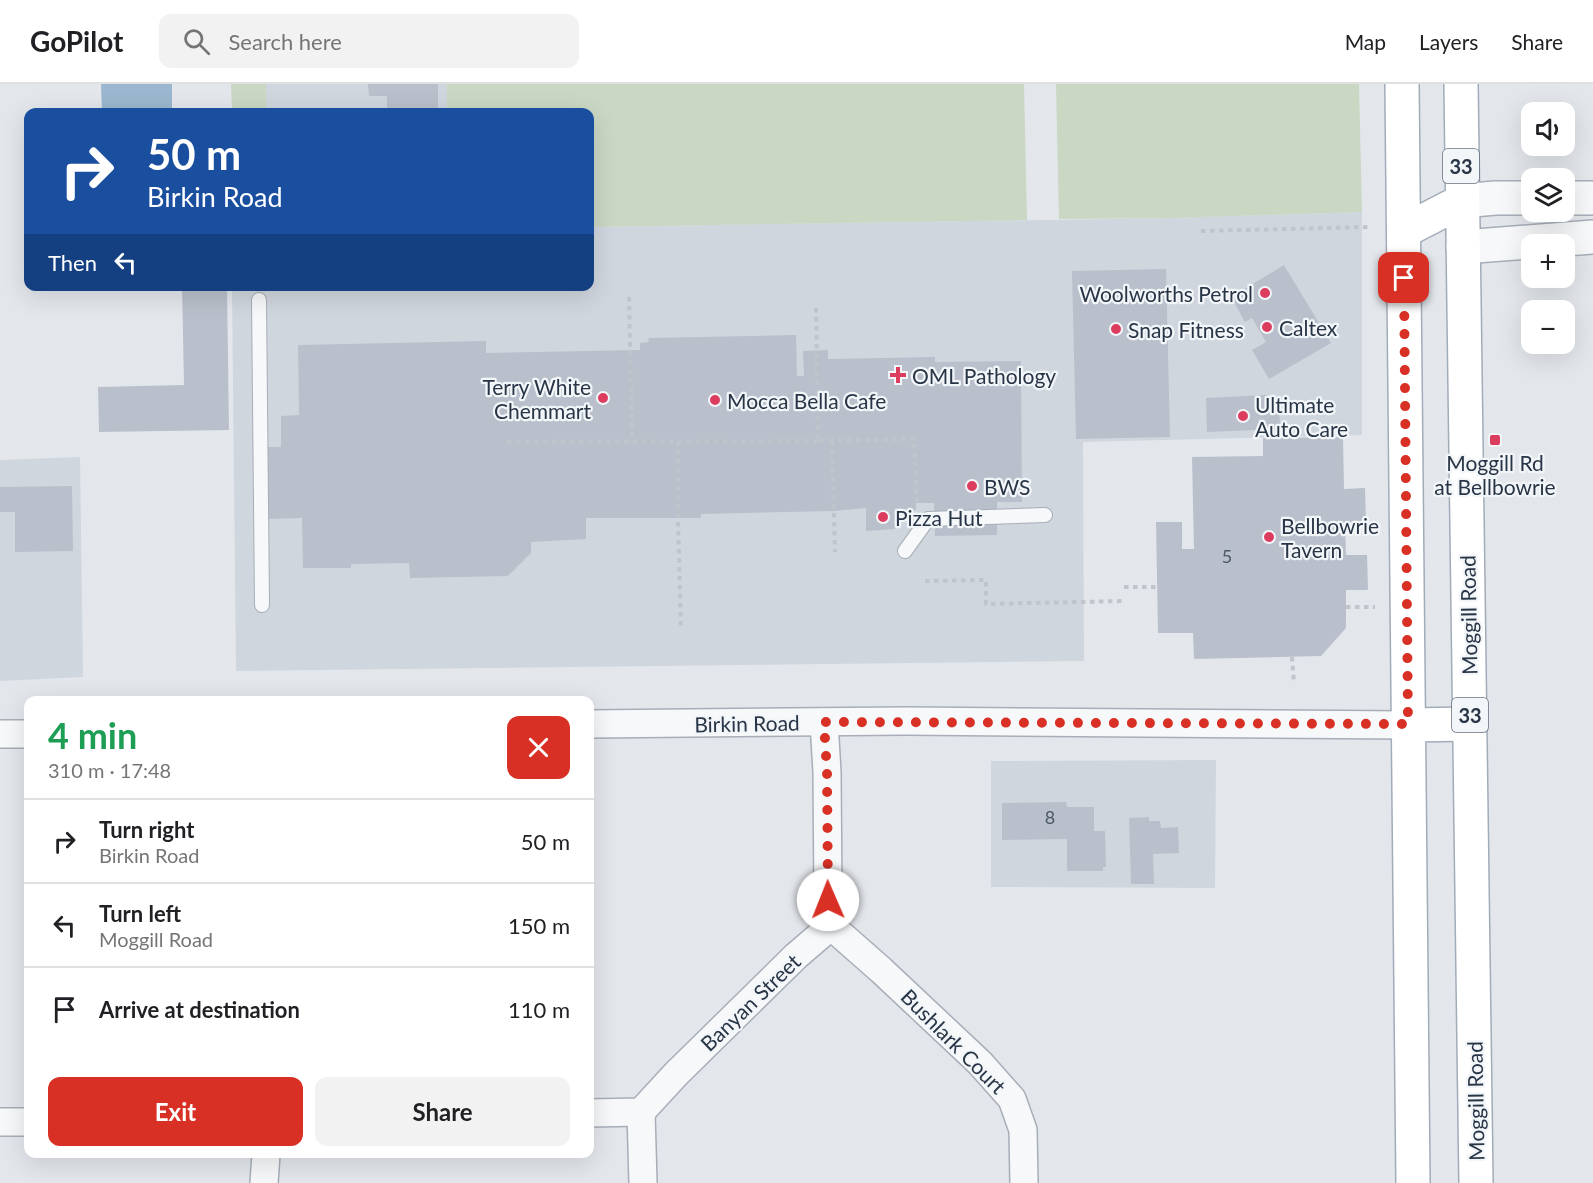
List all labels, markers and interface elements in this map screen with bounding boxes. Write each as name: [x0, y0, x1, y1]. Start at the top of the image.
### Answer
search box: [159, 14, 579, 68]
text: GoPilot: [30, 24, 123, 58]
icon: search: [180, 25, 213, 58]
text: Search here: [228, 28, 342, 55]
text: Map: [1345, 29, 1386, 54]
text: Layers: [1419, 29, 1478, 54]
text: Share: [1511, 29, 1563, 54]
map controls: [1521, 102, 1575, 354]
button: sound: [1521, 102, 1575, 156]
text: 50 m: [147, 129, 241, 179]
icon: right: [48, 132, 126, 210]
road number: 33: [1443, 149, 1479, 183]
button: layers: [1521, 168, 1575, 222]
text: Birkin Road: [147, 180, 283, 213]
button: +: [1521, 234, 1575, 288]
icon: left: [109, 246, 142, 279]
text: Then: [48, 249, 97, 276]
pin: [1378, 252, 1429, 303]
icon: arrive: [1387, 261, 1420, 294]
place label: Woolworths Petrol: [1079, 281, 1253, 306]
marker: Woolworths Petrol: [1258, 286, 1272, 300]
button: −: [1521, 300, 1575, 354]
place label: Caltex: [1279, 315, 1338, 340]
place label: Snap Fitness: [1128, 317, 1244, 342]
marker: Caltex: [1260, 320, 1274, 334]
marker: Snap Fitness: [1109, 322, 1123, 336]
place label: OML Pathology: [912, 363, 1056, 388]
marker: OML Pathology: [889, 366, 907, 384]
place label: Terry White Chemmart: [482, 374, 591, 423]
place label: Mocca Bella Cafe: [727, 388, 886, 413]
marker: Terry White Chemmart: [596, 391, 610, 405]
place label: Ultimate Auto Care: [1255, 392, 1348, 441]
marker: Mocca Bella Cafe: [708, 393, 722, 407]
marker: Ultimate Auto Care: [1236, 409, 1250, 423]
marker: Moggill Rd at Bellbowrie: [1488, 433, 1502, 447]
place label: Moggill Rd at Bellbowrie: [1434, 450, 1556, 499]
place label: BWS: [984, 474, 1030, 499]
marker: BWS: [965, 479, 979, 493]
place label: Pizza Hut: [895, 505, 983, 530]
marker: Pizza Hut: [876, 510, 890, 524]
place label: Bellbowrie Tavern: [1281, 513, 1379, 562]
marker: Bellbowrie Tavern: [1262, 530, 1276, 544]
house number: 5: [1222, 545, 1232, 567]
street label: Moggill Road: [1454, 555, 1482, 675]
road number: 33: [1452, 698, 1488, 732]
street label: Birkin Road: [694, 710, 800, 736]
text: 4 min: [48, 713, 137, 757]
button: close: [507, 716, 570, 779]
text: 310 m · 17:48: [48, 758, 171, 782]
house number: 8: [1045, 806, 1055, 828]
text: Turn right: [99, 816, 194, 843]
icon: right: [48, 825, 81, 858]
text: 50 m: [521, 828, 570, 855]
text: Birkin Road: [99, 843, 199, 867]
position arrow: [796, 868, 860, 932]
text: Turn left: [99, 900, 181, 927]
icon: left: [48, 909, 81, 942]
text: 150 m: [508, 912, 570, 939]
text: Moggill Road: [99, 927, 213, 951]
street label: Banyan Street: [695, 948, 805, 1056]
street label: Bushlark Court: [897, 984, 1012, 1099]
icon: arrive: [48, 993, 81, 1026]
text: Arrive at destination: [99, 996, 300, 1023]
text: 110 m: [508, 996, 570, 1023]
street label: Moggill Road: [1461, 1041, 1489, 1161]
button: Exit: [48, 1077, 303, 1146]
button: Share: [315, 1077, 570, 1146]

